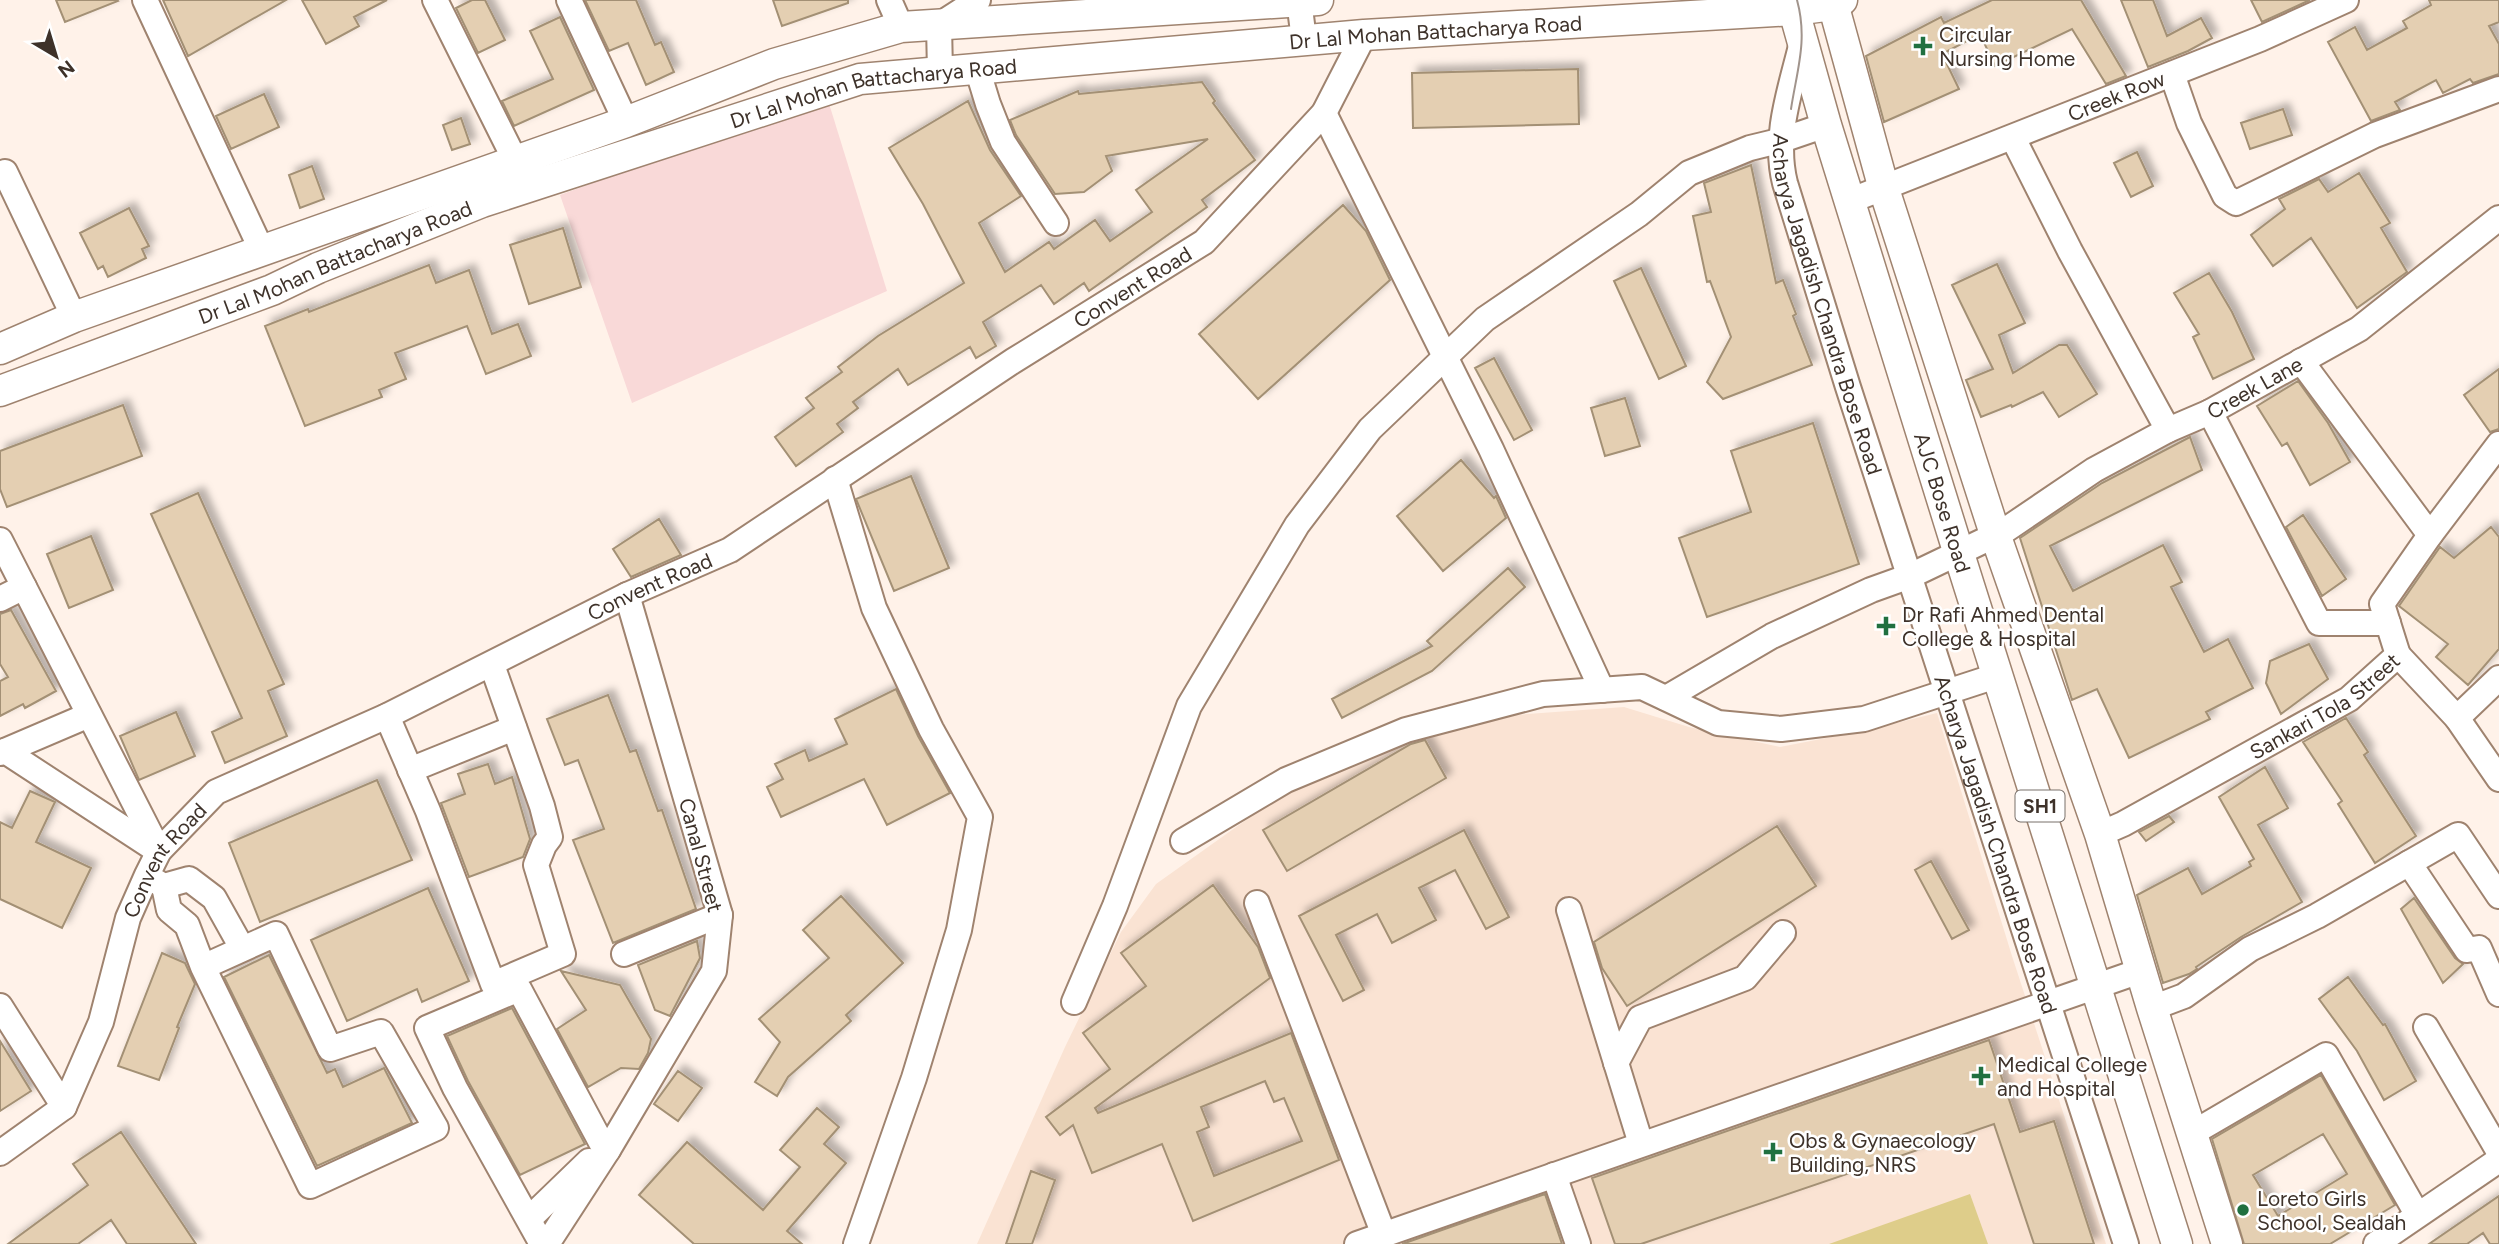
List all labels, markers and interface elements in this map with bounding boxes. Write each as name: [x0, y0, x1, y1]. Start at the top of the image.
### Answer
street label: Dr Lal Mohan Battacharya Road: [1288, 10, 1583, 54]
north arrow: [21, 21, 91, 91]
place label: Circular Nursing Home: [1939, 22, 2075, 71]
marker: Circular Nursing Home: [1913, 36, 1933, 56]
street label: Dr Lal Mohan Battacharya Road: [727, 53, 1018, 133]
text: N: [53, 55, 79, 83]
street label: Creek Row: [2064, 65, 2169, 126]
street label: Acharya Jagadish Chandra Bose Road: [1768, 133, 1888, 478]
street label: Dr Lal Mohan Battacharya Road: [195, 195, 475, 329]
street label: Convent Road: [1069, 241, 1196, 333]
street label: Creek Lane: [2202, 351, 2307, 424]
street label: AJC Bose Road: [1910, 429, 1977, 576]
street label: Convent Road: [583, 547, 716, 625]
place label: Dr Rafi Ahmed Dental College & Hospital: [1902, 602, 2104, 651]
marker: Dr Rafi Ahmed Dental College & Hospital: [1876, 616, 1896, 636]
street label: Sankari Tola Street: [2245, 647, 2404, 764]
street label: Acharya Jagadish Chandra Bose Road: [1930, 672, 2063, 1017]
road number: SH1: [2016, 790, 2064, 821]
street label: Canal Street: [674, 795, 728, 915]
street label: Convent Road: [117, 797, 211, 921]
place label: Medical College and Hospital: [1997, 1052, 2147, 1101]
marker: Medical College and Hospital: [1971, 1066, 1991, 1086]
place label: Obs & Gynaecology Building, NRS: [1789, 1128, 1976, 1177]
marker: Obs & Gynaecology Building, NRS: [1763, 1142, 1783, 1162]
place label: Loreto Girls School, Sealdah: [2257, 1186, 2406, 1235]
marker: Loreto Girls School, Sealdah: [2235, 1202, 2251, 1218]

